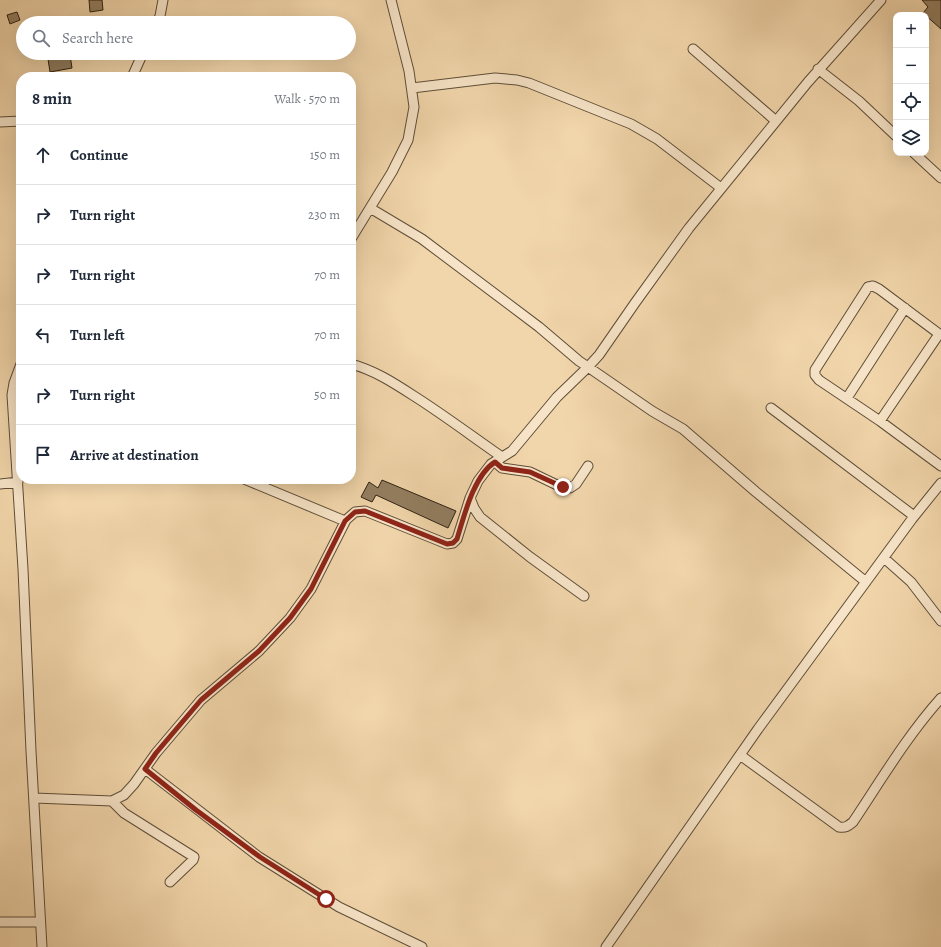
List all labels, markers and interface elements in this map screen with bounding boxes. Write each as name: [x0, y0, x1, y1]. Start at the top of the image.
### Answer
map controls: [893, 12, 929, 156]
button: +: [893, 12, 929, 48]
search box: [16, 16, 356, 60]
icon: search: [30, 27, 52, 49]
text: Search here: [62, 28, 133, 48]
button: −: [893, 48, 929, 84]
button: locate: [893, 84, 929, 120]
text: 8 min: [32, 87, 72, 110]
text: Walk · 570 m: [274, 90, 340, 107]
button: layers: [893, 120, 929, 156]
icon: ahead: [32, 144, 54, 166]
text: Continue: [70, 145, 128, 165]
text: 150 m: [310, 146, 340, 163]
icon: right: [32, 204, 54, 226]
text: Turn right: [70, 205, 135, 225]
text: 230 m: [308, 206, 340, 223]
icon: right: [32, 264, 54, 286]
text: Turn right: [70, 265, 135, 285]
text: 70 m: [314, 266, 340, 283]
icon: left: [32, 324, 54, 346]
text: Turn left: [70, 325, 125, 345]
text: 70 m: [314, 326, 340, 343]
icon: right: [32, 384, 54, 406]
text: Turn right: [70, 385, 135, 405]
text: 50 m: [314, 386, 340, 403]
icon: arrive: [32, 444, 54, 466]
text: Arrive at destination: [70, 445, 199, 465]
route end: [554, 478, 572, 496]
route start: [317, 890, 335, 908]

